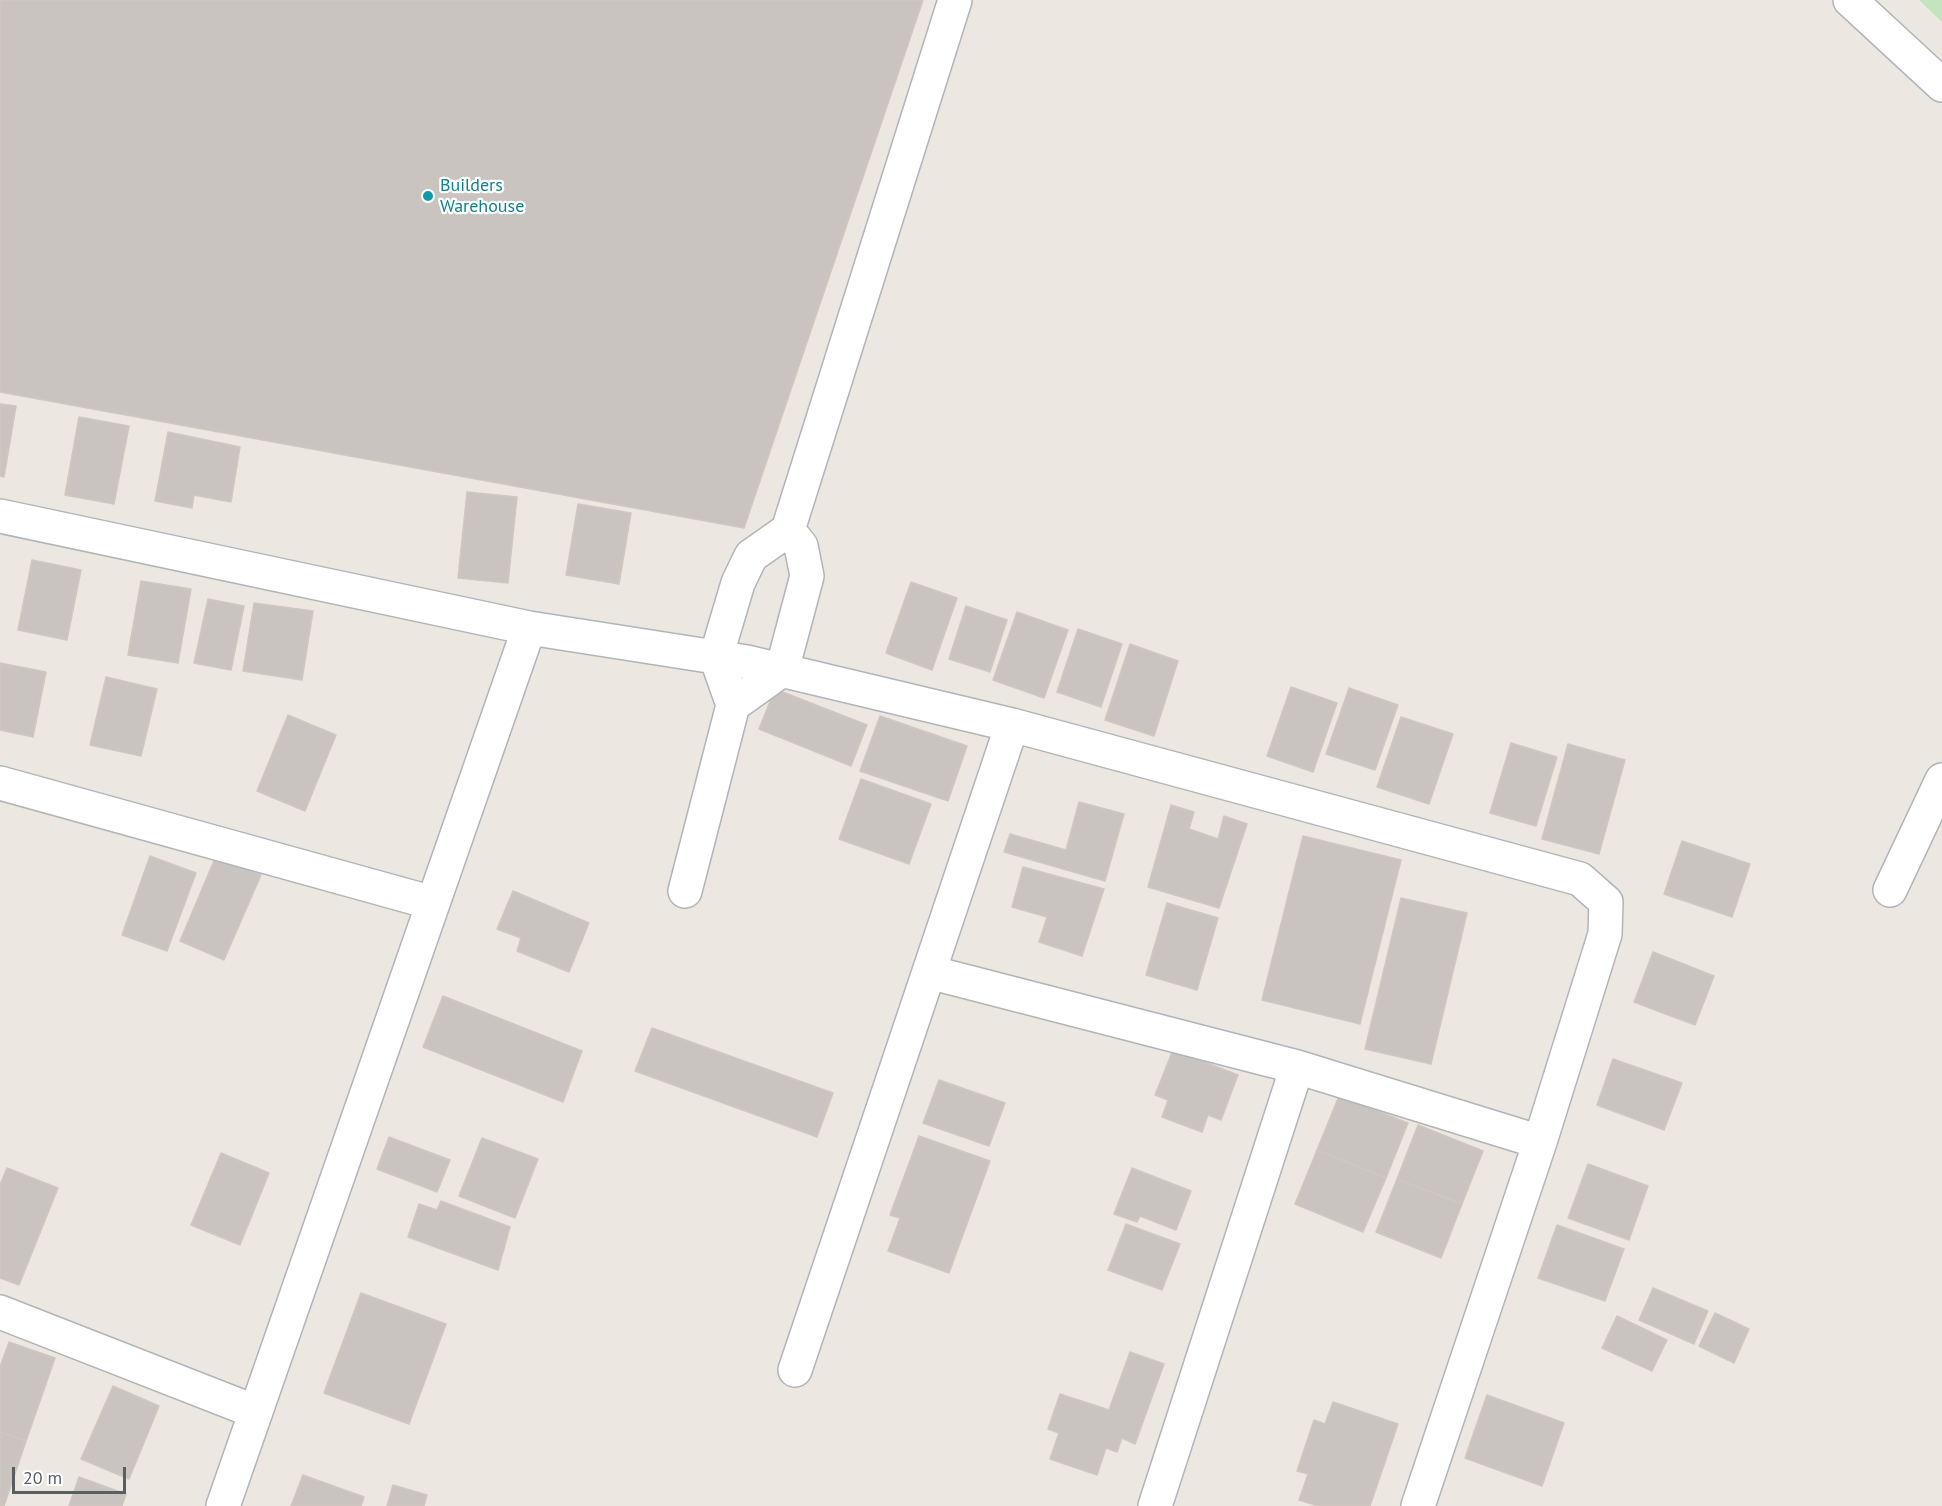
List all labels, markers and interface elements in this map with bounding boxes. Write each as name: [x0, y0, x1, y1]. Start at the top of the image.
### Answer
place label: Builders Warehouse: [440, 175, 524, 218]
marker: Builders Warehouse: [421, 189, 435, 203]
scale bar: [15, 1455, 129, 1493]
text: 20 m: [23, 1466, 62, 1489]

